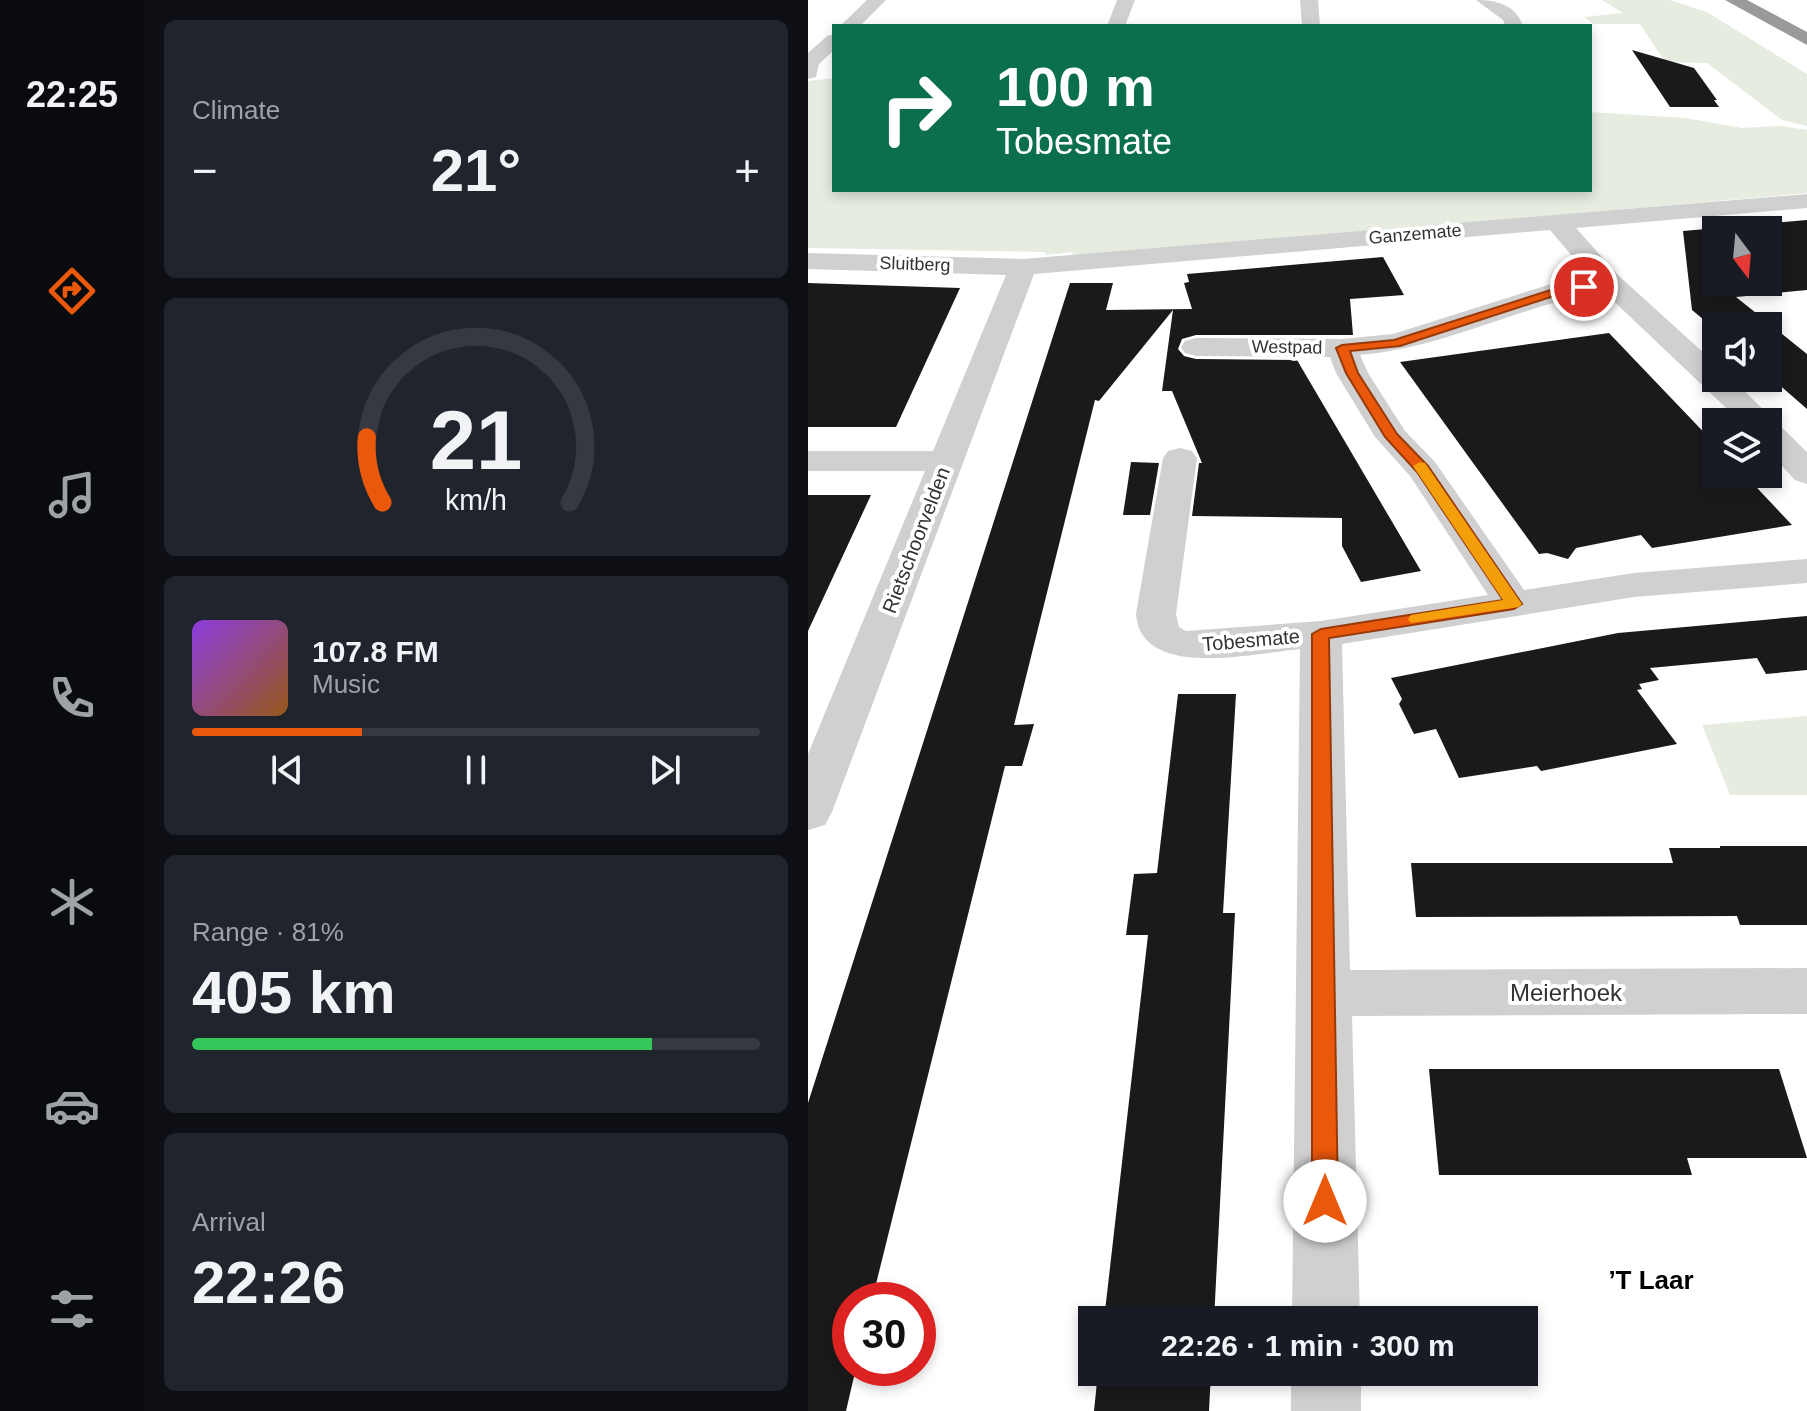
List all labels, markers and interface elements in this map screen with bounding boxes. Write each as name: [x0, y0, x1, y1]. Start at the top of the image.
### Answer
text: 100 m: [996, 55, 1155, 118]
icon: right: [864, 56, 968, 160]
text: 22:25: [26, 74, 118, 115]
text: Climate: [192, 95, 280, 125]
text: Tobesmate: [996, 121, 1172, 162]
text: 21°: [431, 137, 521, 204]
text: −: [192, 146, 218, 195]
text: +: [734, 146, 760, 195]
north arrow: [1702, 216, 1782, 296]
map controls: [1702, 216, 1782, 488]
street label: Ganzemate: [1368, 220, 1462, 248]
street label: Sluitberg: [879, 253, 951, 275]
pin: [1550, 253, 1618, 321]
icon: directions: [44, 263, 100, 319]
icon: arrive: [1562, 265, 1606, 309]
button: sound: [1702, 312, 1782, 392]
street label: Westpad: [1251, 336, 1323, 358]
text: 21: [430, 394, 522, 487]
button: layers: [1702, 408, 1782, 488]
street label: Rietschoorvelden: [878, 464, 954, 616]
icon: music: [44, 467, 100, 523]
text: km/h: [445, 484, 507, 516]
street label: Tobesmate: [1201, 625, 1301, 655]
text: 107.8 FM: [312, 635, 439, 668]
text: Music: [312, 669, 380, 699]
icon: phone: [44, 670, 100, 726]
icon: previous: [265, 748, 309, 792]
icon: pause: [454, 748, 498, 792]
icon: next: [643, 748, 687, 792]
icon: climate: [44, 874, 100, 930]
text: Range · 81%: [192, 917, 344, 947]
text: 405 km: [192, 959, 396, 1026]
street label: Meierhoek: [1510, 979, 1623, 1006]
icon: car: [44, 1078, 100, 1134]
position arrow: [1283, 1159, 1367, 1243]
text: Arrival: [192, 1207, 266, 1237]
text: 22:26: [192, 1249, 345, 1316]
district label: ’T Laar: [1608, 1265, 1694, 1295]
icon: filters: [44, 1281, 100, 1337]
speed limit sign: 30: [832, 1282, 936, 1386]
text: 22:26 · 1 min · 300 m: [1161, 1329, 1455, 1362]

